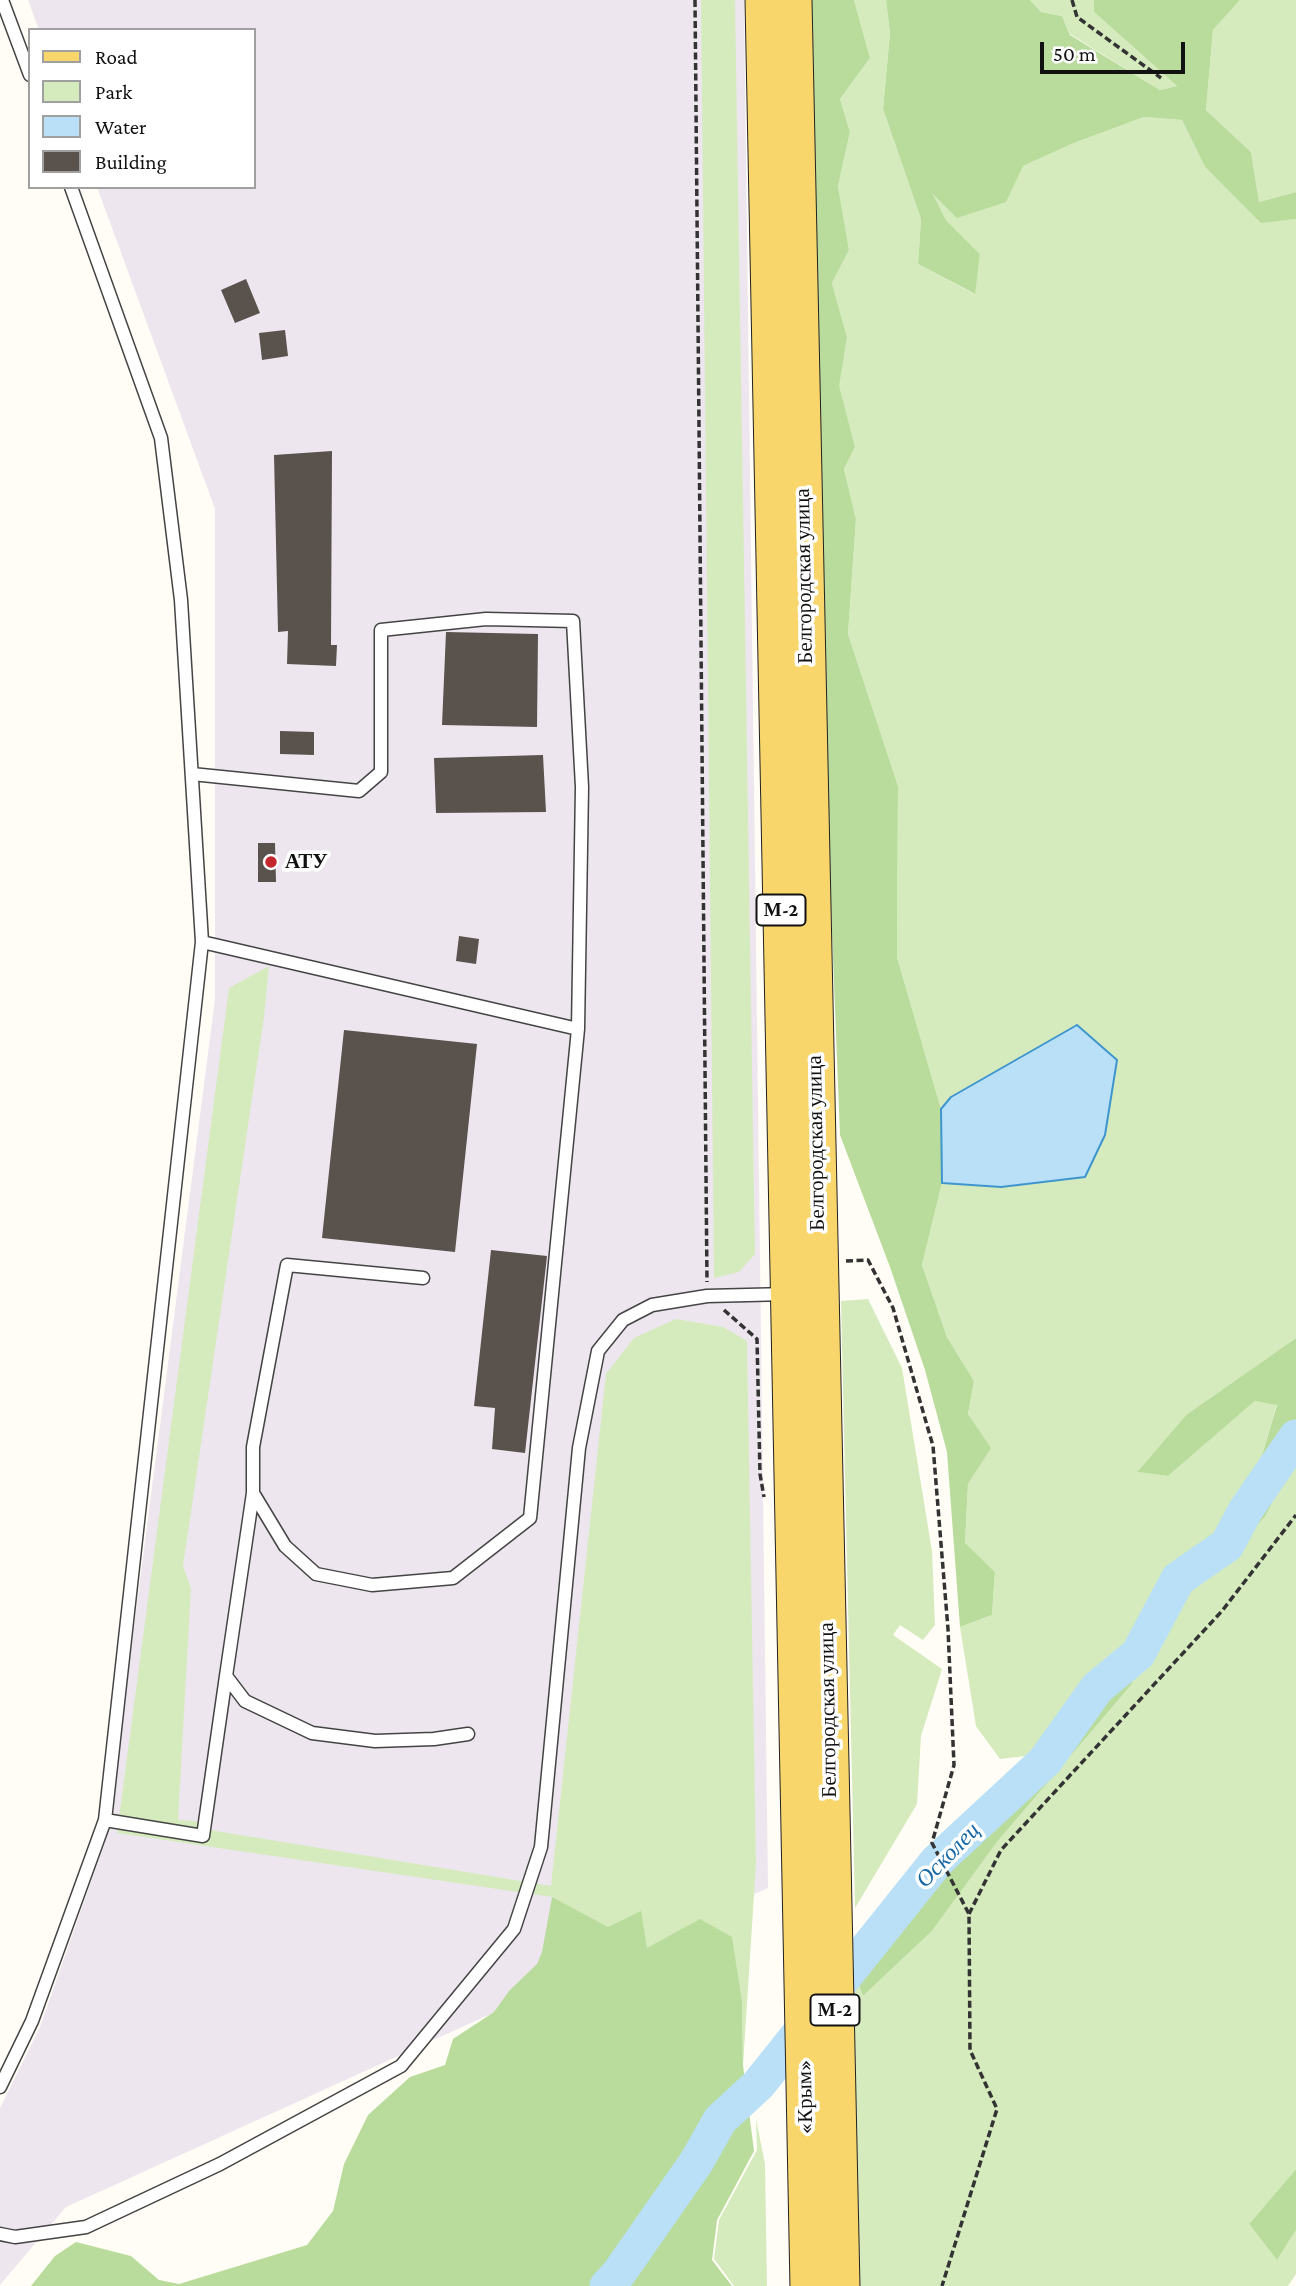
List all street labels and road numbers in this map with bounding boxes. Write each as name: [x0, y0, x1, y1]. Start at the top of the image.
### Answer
street label: Белгородская улица: [790, 488, 818, 664]
road number: М-2: [756, 894, 806, 926]
street label: Белгородская улица: [802, 1055, 830, 1231]
street label: Белгородская улица: [814, 1622, 842, 1798]
road number: М-2: [810, 1994, 860, 2026]
street label: «Крым»: [792, 2059, 818, 2135]

